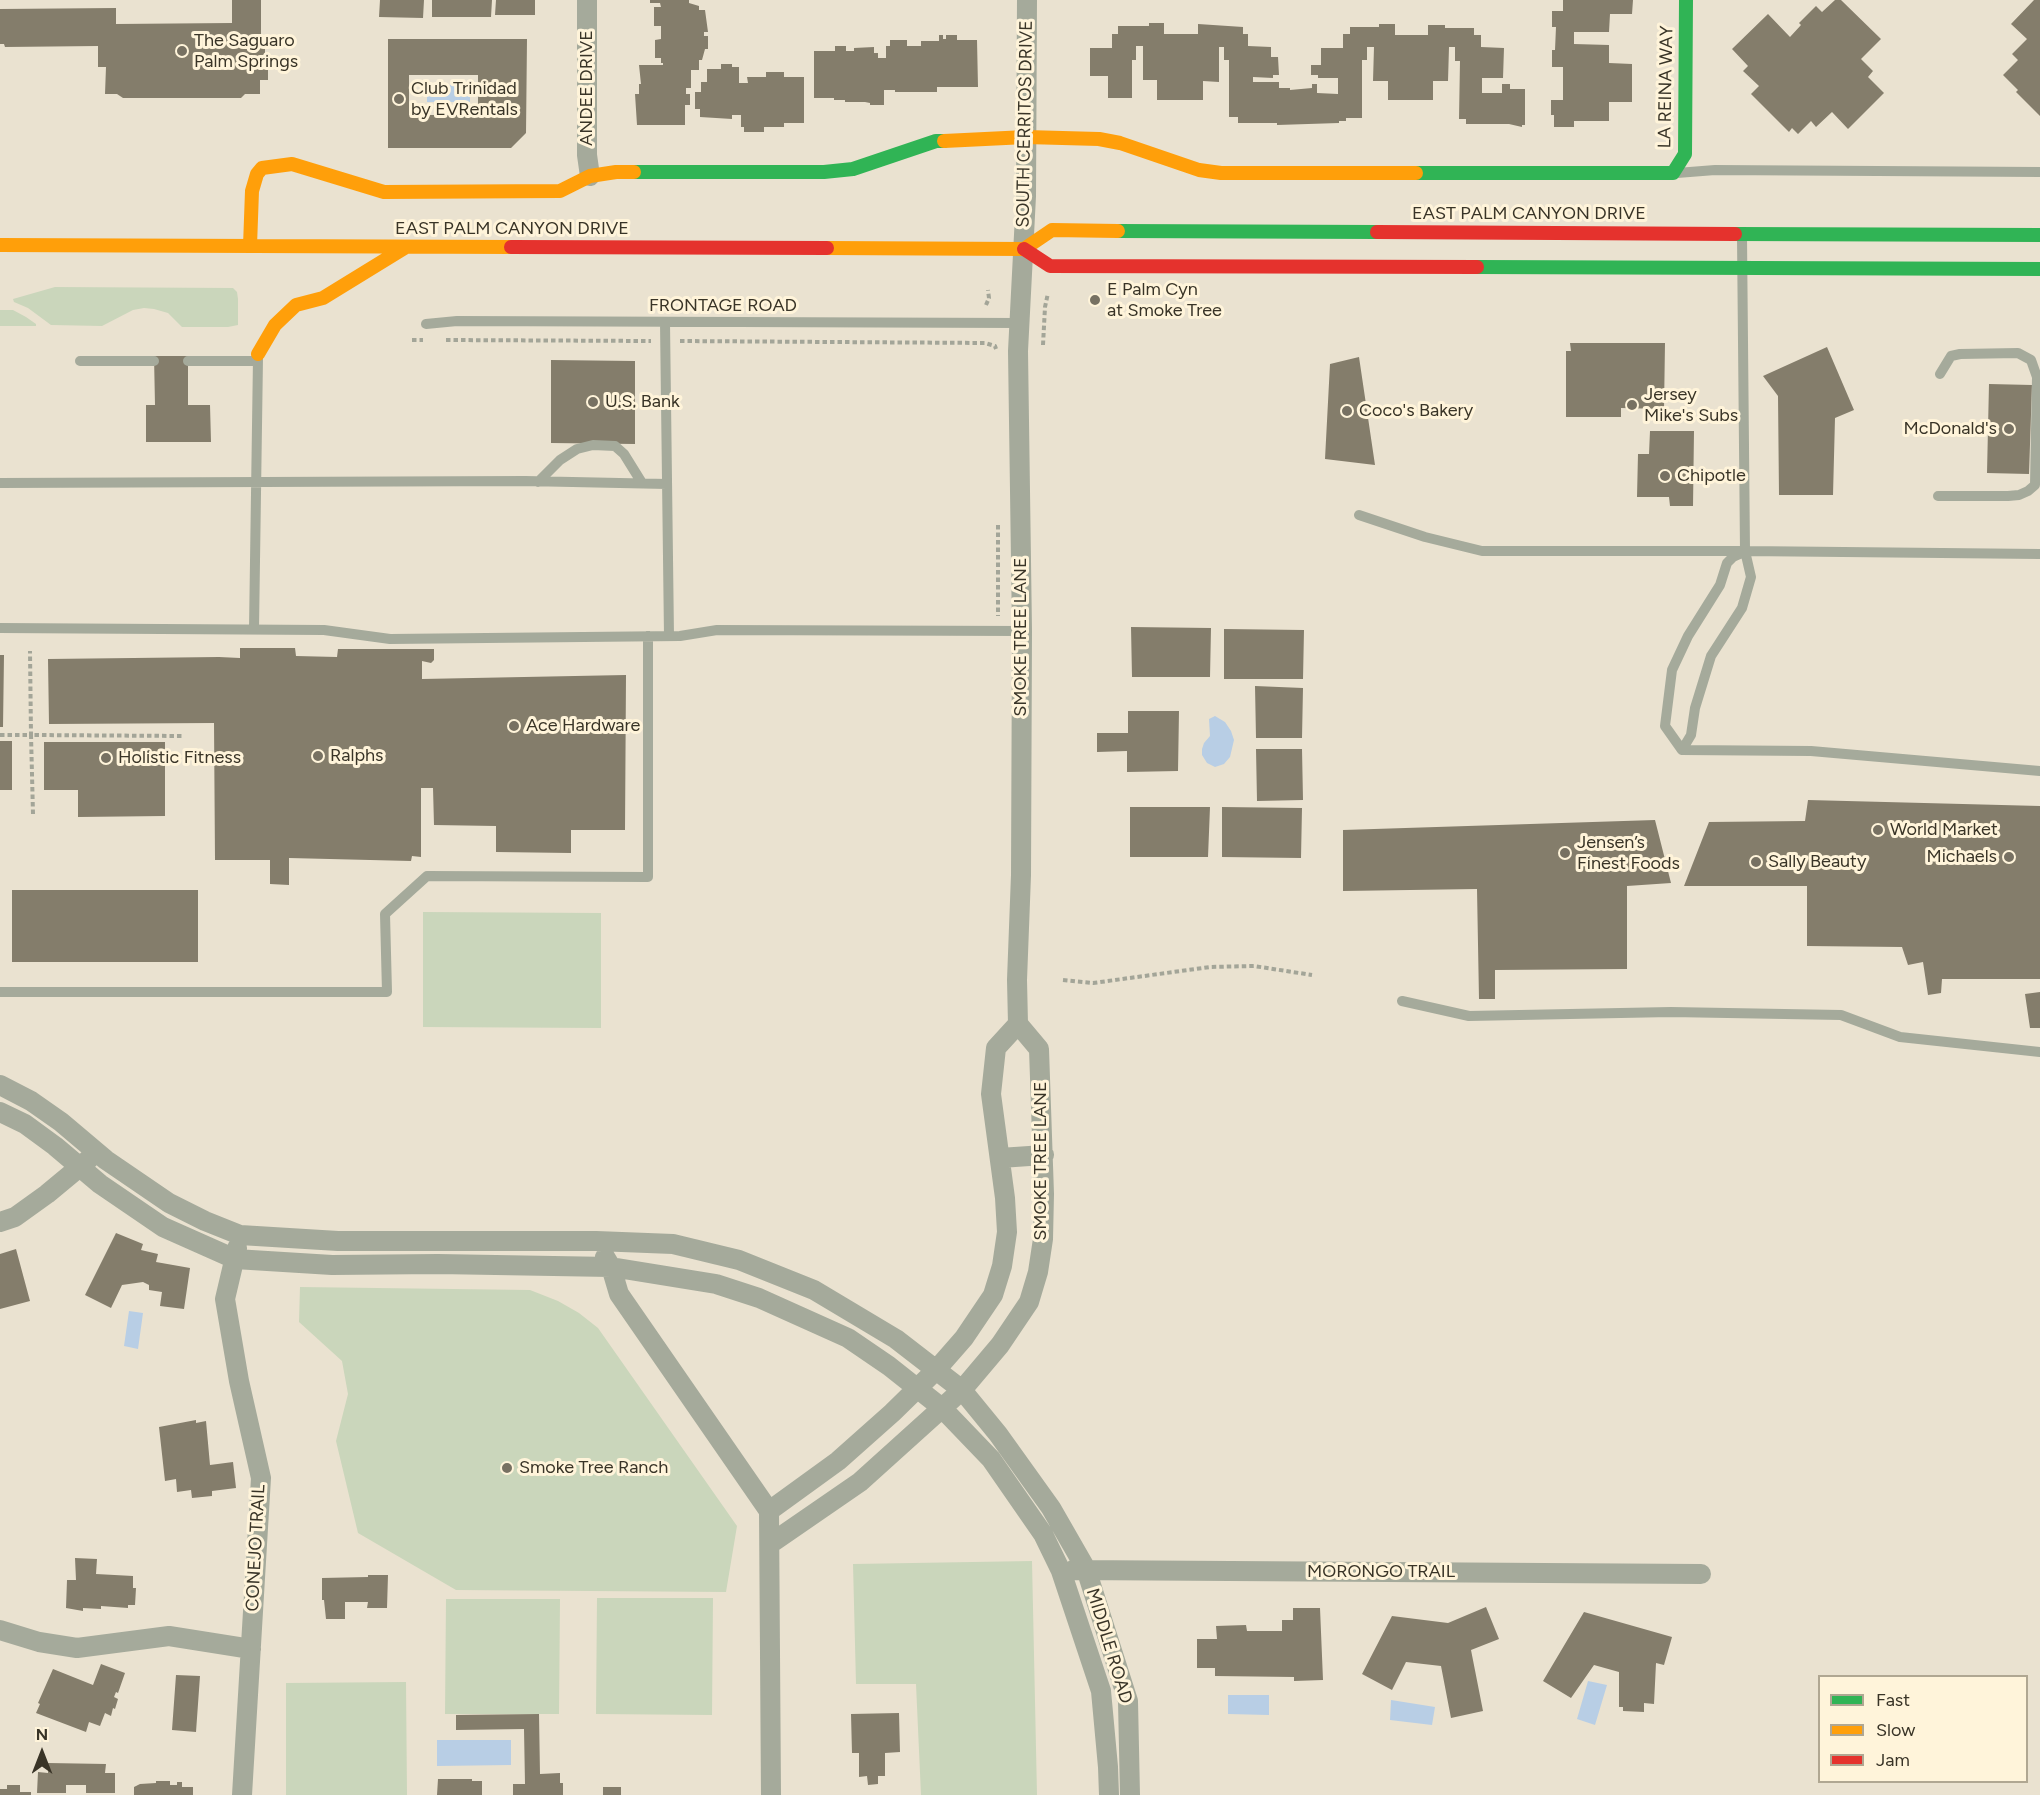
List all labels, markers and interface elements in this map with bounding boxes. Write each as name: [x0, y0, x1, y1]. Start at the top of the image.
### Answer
street label: SOUTH CERRITOS DRIVE: [1012, 20, 1038, 228]
street label: LA REINA WAY: [1654, 25, 1678, 149]
place label: The Saguaro Palm Springs: [194, 30, 298, 72]
street label: ANDEE DRIVE: [576, 30, 598, 146]
marker: The Saguaro Palm Springs: [175, 44, 189, 58]
place label: Club Trinidad by EVRentals: [411, 78, 518, 121]
marker: Club Trinidad by EVRentals: [392, 92, 406, 106]
street label: EAST PALM CANYON DRIVE: [1412, 203, 1646, 225]
street label: EAST PALM CANYON DRIVE: [395, 218, 629, 240]
place label: E Palm Cyn at Smoke Tree: [1107, 279, 1222, 322]
marker: E Palm Cyn at Smoke Tree: [1088, 293, 1102, 307]
street label: FRONTAGE ROAD: [649, 295, 797, 317]
place label: Jersey Mike's Subs: [1644, 384, 1738, 426]
place label: U.S. Bank: [605, 391, 680, 413]
marker: U.S. Bank: [586, 395, 600, 409]
marker: Jersey Mike's Subs: [1625, 398, 1639, 412]
place label: Coco's Bakery: [1359, 400, 1473, 422]
marker: Coco's Bakery: [1340, 404, 1354, 418]
place label: McDonald's: [1903, 418, 1997, 440]
marker: McDonald's: [2002, 422, 2016, 436]
place label: Chipotle: [1677, 465, 1746, 487]
marker: Chipotle: [1658, 469, 1672, 483]
street label: SMOKE TREE LANE: [1010, 557, 1032, 717]
place label: Ace Hardware: [526, 715, 640, 737]
marker: Ace Hardware: [507, 719, 521, 733]
place label: Ralphs: [330, 745, 383, 767]
place label: Holistic Fitness: [118, 747, 241, 769]
marker: Ralphs: [311, 749, 325, 763]
marker: Holistic Fitness: [99, 751, 113, 765]
place label: World Market: [1890, 819, 1998, 841]
marker: World Market: [1871, 823, 1885, 837]
place label: Jensen’s Finest Foods: [1577, 832, 1680, 874]
marker: Jensen’s Finest Foods: [1558, 846, 1572, 860]
place label: Michaels: [1926, 846, 1997, 868]
marker: Michaels: [2002, 850, 2016, 864]
place label: Sally Beauty: [1768, 851, 1866, 873]
marker: Sally Beauty: [1749, 855, 1763, 869]
street label: SMOKE TREE LANE: [1030, 1081, 1052, 1241]
place label: Smoke Tree Ranch: [519, 1457, 668, 1479]
marker: Smoke Tree Ranch: [500, 1461, 514, 1475]
street label: CONEJO TRAIL: [242, 1484, 270, 1612]
street label: MORONGO TRAIL: [1307, 1561, 1455, 1583]
street label: MIDDLE ROAD: [1081, 1586, 1137, 1706]
legend: [1818, 1675, 2028, 1783]
text: Fast: [1876, 1689, 1910, 1711]
text: Slow: [1876, 1719, 1915, 1741]
north arrow: [12, 1723, 72, 1783]
text: N: [36, 1725, 48, 1744]
text: Jam: [1876, 1749, 1910, 1771]

